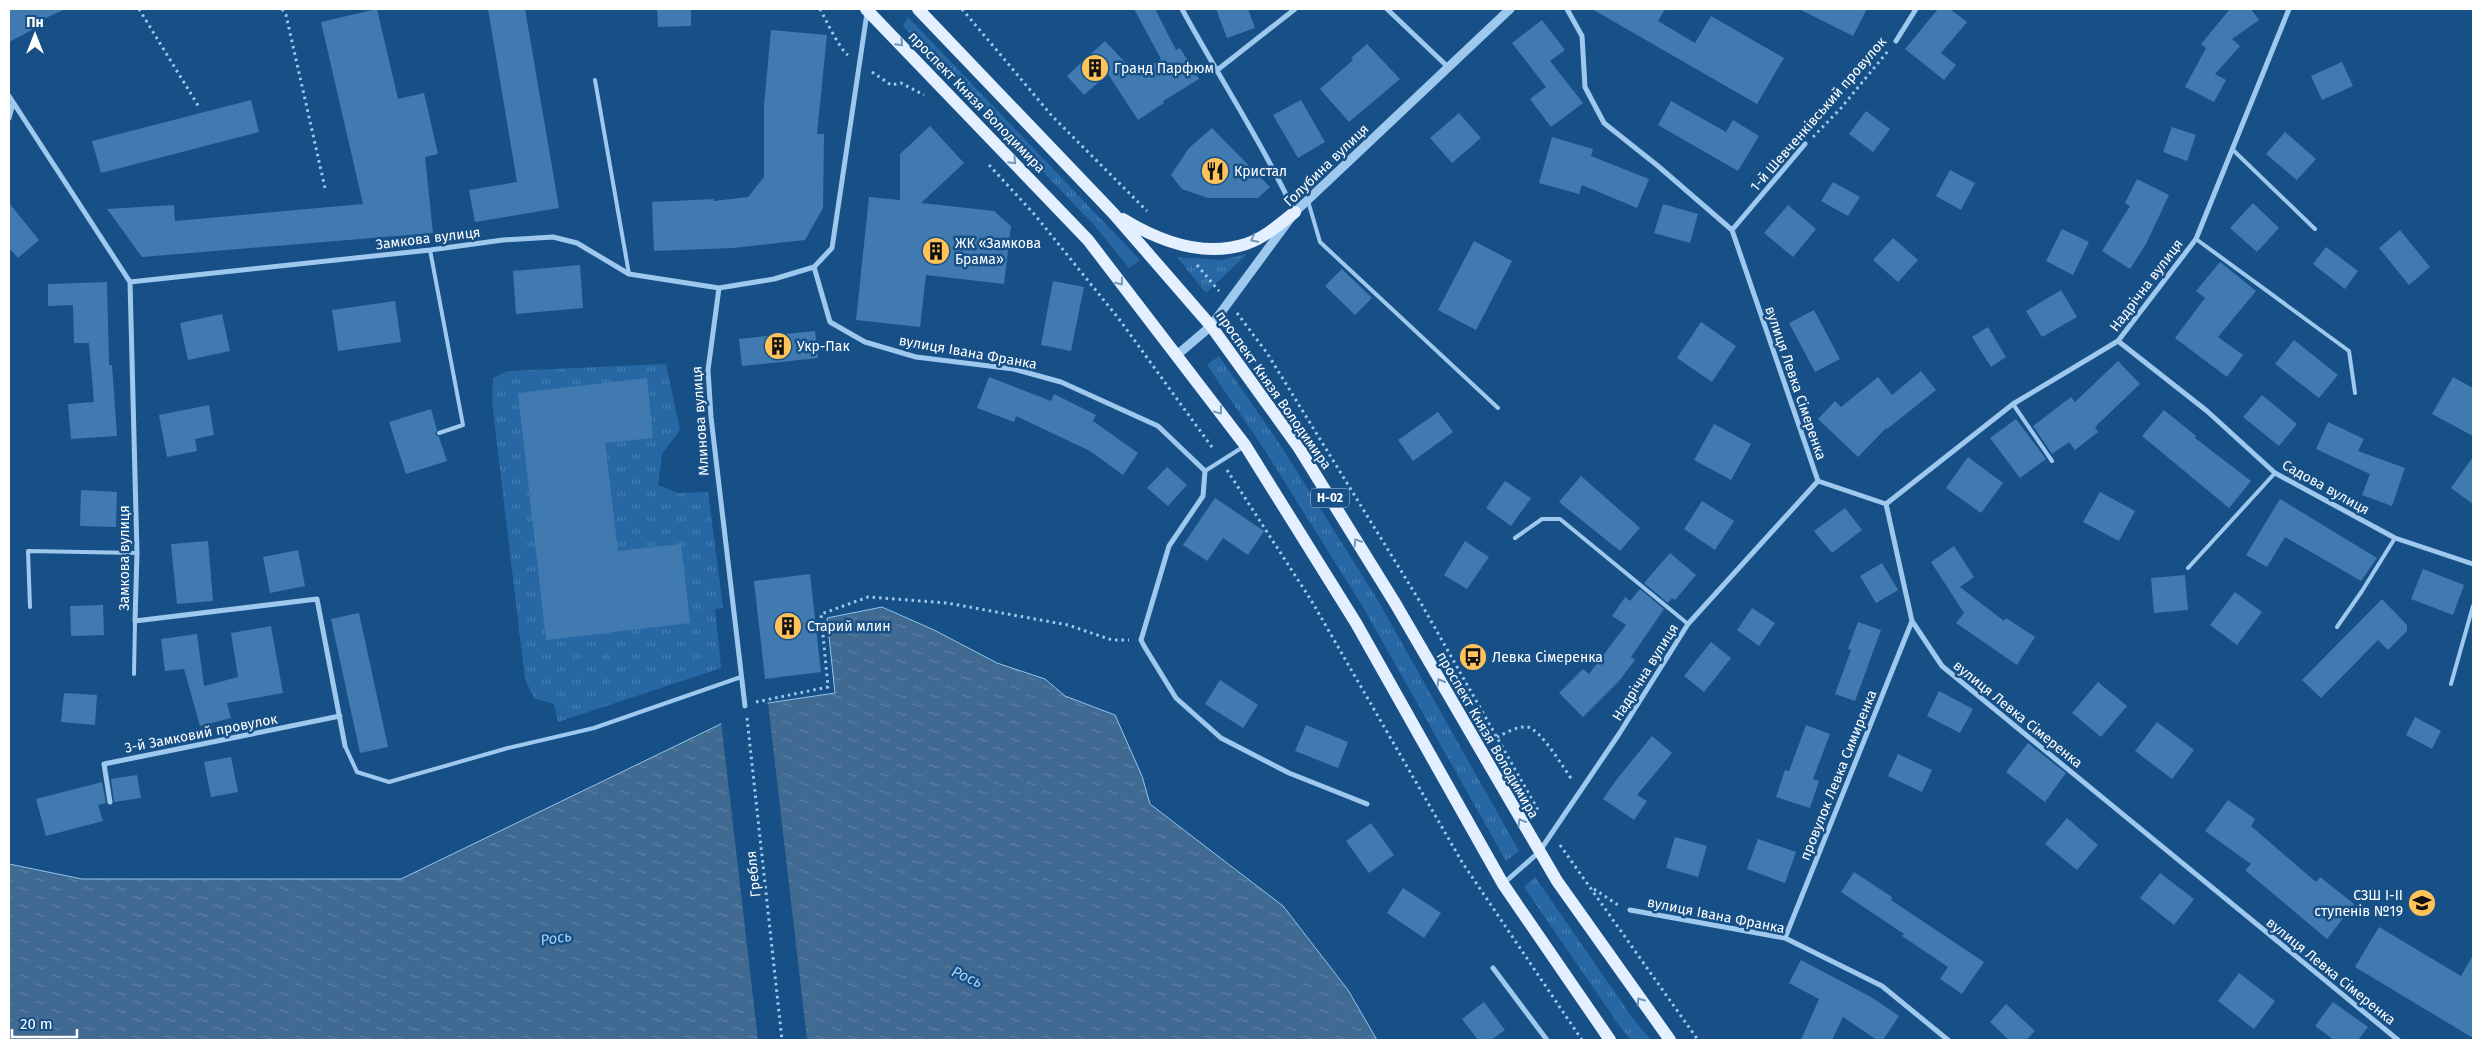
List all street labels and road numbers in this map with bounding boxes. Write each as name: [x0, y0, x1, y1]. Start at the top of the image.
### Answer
street label: проспект Князя Володимира: [905, 28, 1049, 176]
street label: 1-й Шевченківський провулок: [1747, 33, 1891, 195]
street label: Голубина вулиця: [1280, 120, 1372, 210]
street label: Замкова вулиця: [375, 224, 481, 253]
street label: Надрічна вулиця: [2106, 236, 2187, 335]
street label: вулиця Левка Сімеренка: [1761, 304, 1830, 462]
street label: проспект Князя Володимира: [1212, 308, 1335, 473]
street label: вулиця Івана Франка: [898, 332, 1038, 373]
street label: Млинова вулиця: [688, 366, 713, 476]
street label: Садова вулиця: [2279, 456, 2372, 518]
road number: Н-02: [1311, 488, 1349, 508]
street label: Замкова вулиця: [116, 505, 133, 611]
street label: Надрічна вулиця: [1609, 621, 1682, 724]
street label: проспект Князя Володимира: [1433, 649, 1542, 822]
street label: вулиця Левка Сімеренка: [1950, 657, 2086, 772]
street label: провулок Левка Симиренка: [1796, 687, 1880, 863]
street label: 3-й Замковий провулок: [123, 710, 280, 757]
street label: Гребля: [743, 850, 764, 898]
street label: вулиця Івана Франка: [1646, 894, 1786, 937]
street label: вулиця Левка Сімеренка: [2263, 914, 2399, 1029]

